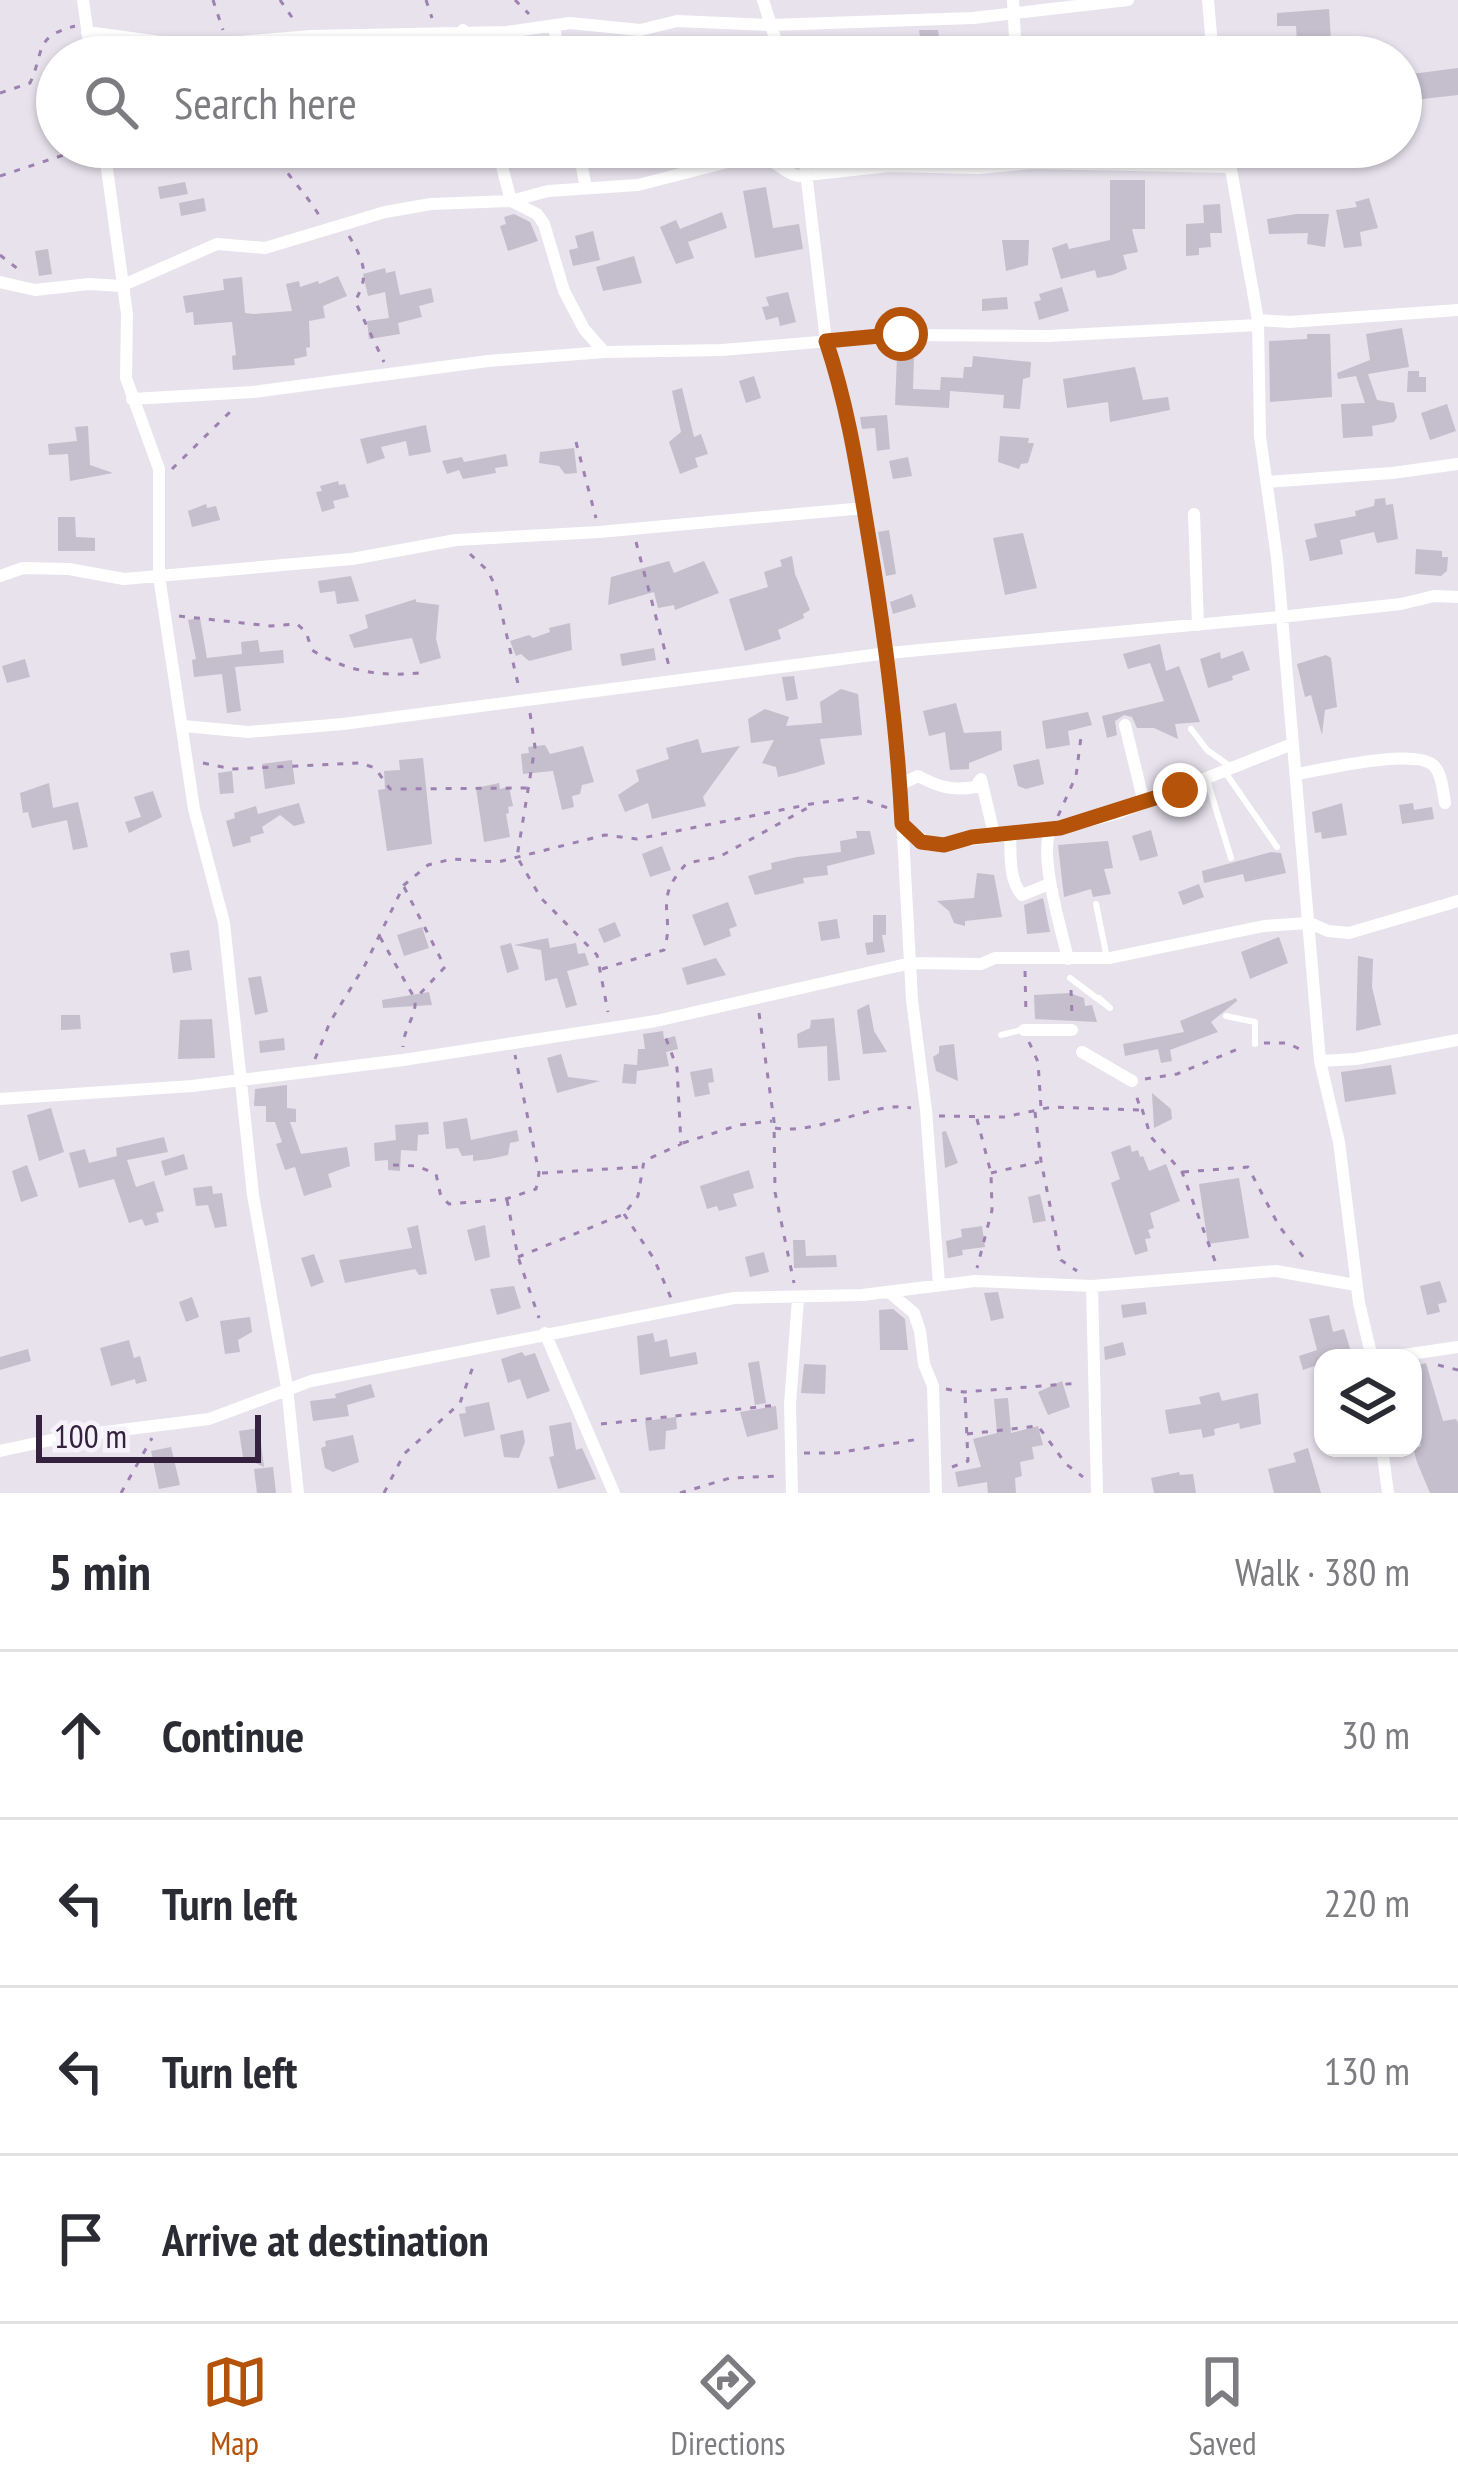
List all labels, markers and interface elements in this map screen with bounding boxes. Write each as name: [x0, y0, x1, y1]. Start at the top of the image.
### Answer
search box: [36, 36, 1422, 168]
icon: search: [78, 69, 144, 135]
text: Search here: [174, 73, 357, 131]
route start: [874, 307, 928, 361]
route end: [1153, 763, 1207, 817]
map controls: [1314, 1349, 1422, 1457]
button: layers: [1314, 1349, 1422, 1457]
scale bar: [36, 1409, 261, 1462]
text: 100 m: [54, 1414, 127, 1457]
text: 5 min: [48, 1538, 151, 1604]
text: Walk · 380 m: [1235, 1546, 1410, 1597]
icon: ahead: [48, 1702, 114, 1768]
text: Continue: [162, 1706, 304, 1764]
text: 30 m: [1341, 1709, 1410, 1760]
icon: left: [48, 1870, 114, 1936]
text: Turn left: [162, 1874, 297, 1932]
text: 220 m: [1324, 1877, 1410, 1928]
icon: left: [48, 2038, 114, 2104]
text: Turn left: [162, 2042, 297, 2100]
text: 130 m: [1324, 2045, 1410, 2096]
icon: arrive: [48, 2206, 114, 2272]
text: Arrive at destination: [162, 2210, 489, 2268]
tab: Map: [202, 2349, 268, 2464]
tab: Directions: [671, 2349, 785, 2464]
tab: Saved: [1188, 2349, 1256, 2464]

